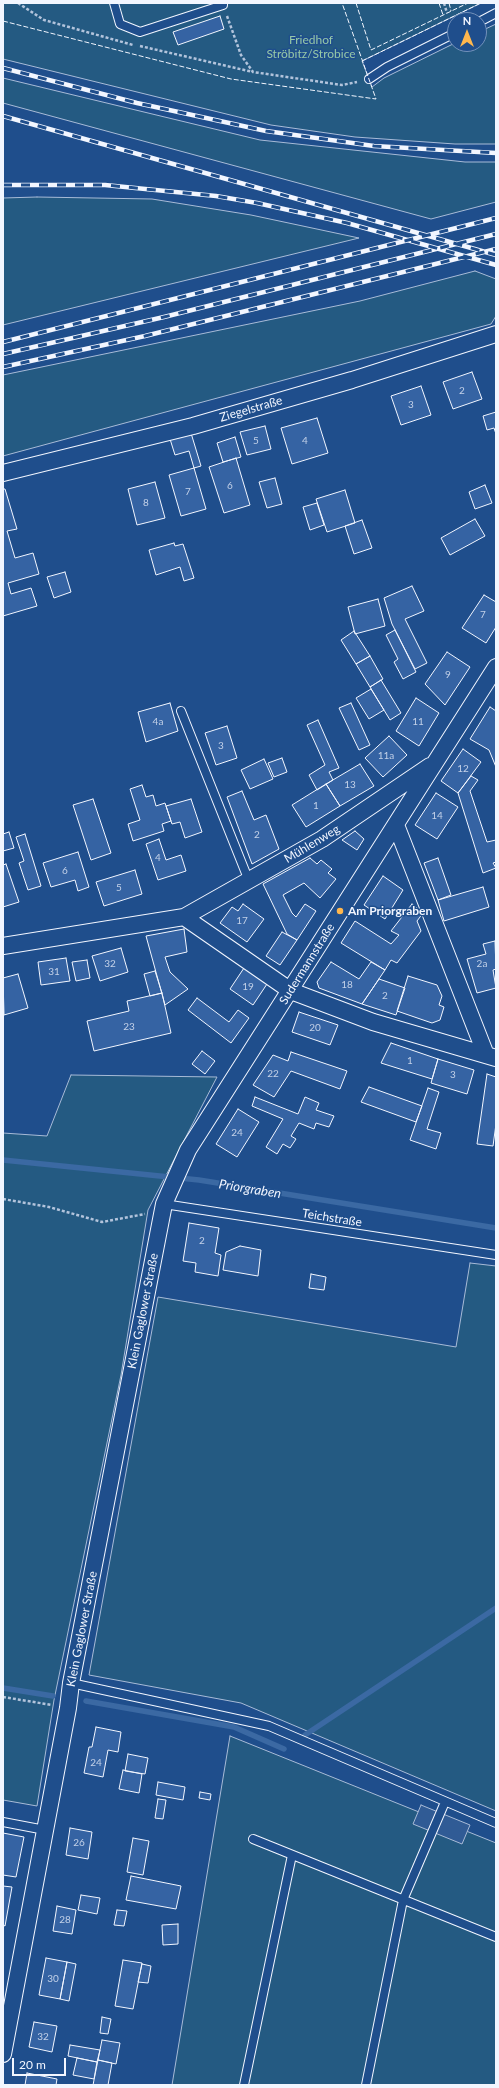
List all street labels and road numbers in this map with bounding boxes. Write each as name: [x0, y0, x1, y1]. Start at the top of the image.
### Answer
street label: Ziegelstraße: [218, 393, 284, 425]
street label: Mühlenweg: [282, 822, 342, 866]
street label: Sudermannstraße: [276, 921, 338, 1007]
street label: Teichstraße: [301, 1206, 363, 1230]
street label: Klein Gaglower Straße: [125, 1252, 161, 1370]
street label: Klein Gaglower Straße: [64, 1570, 100, 1688]

